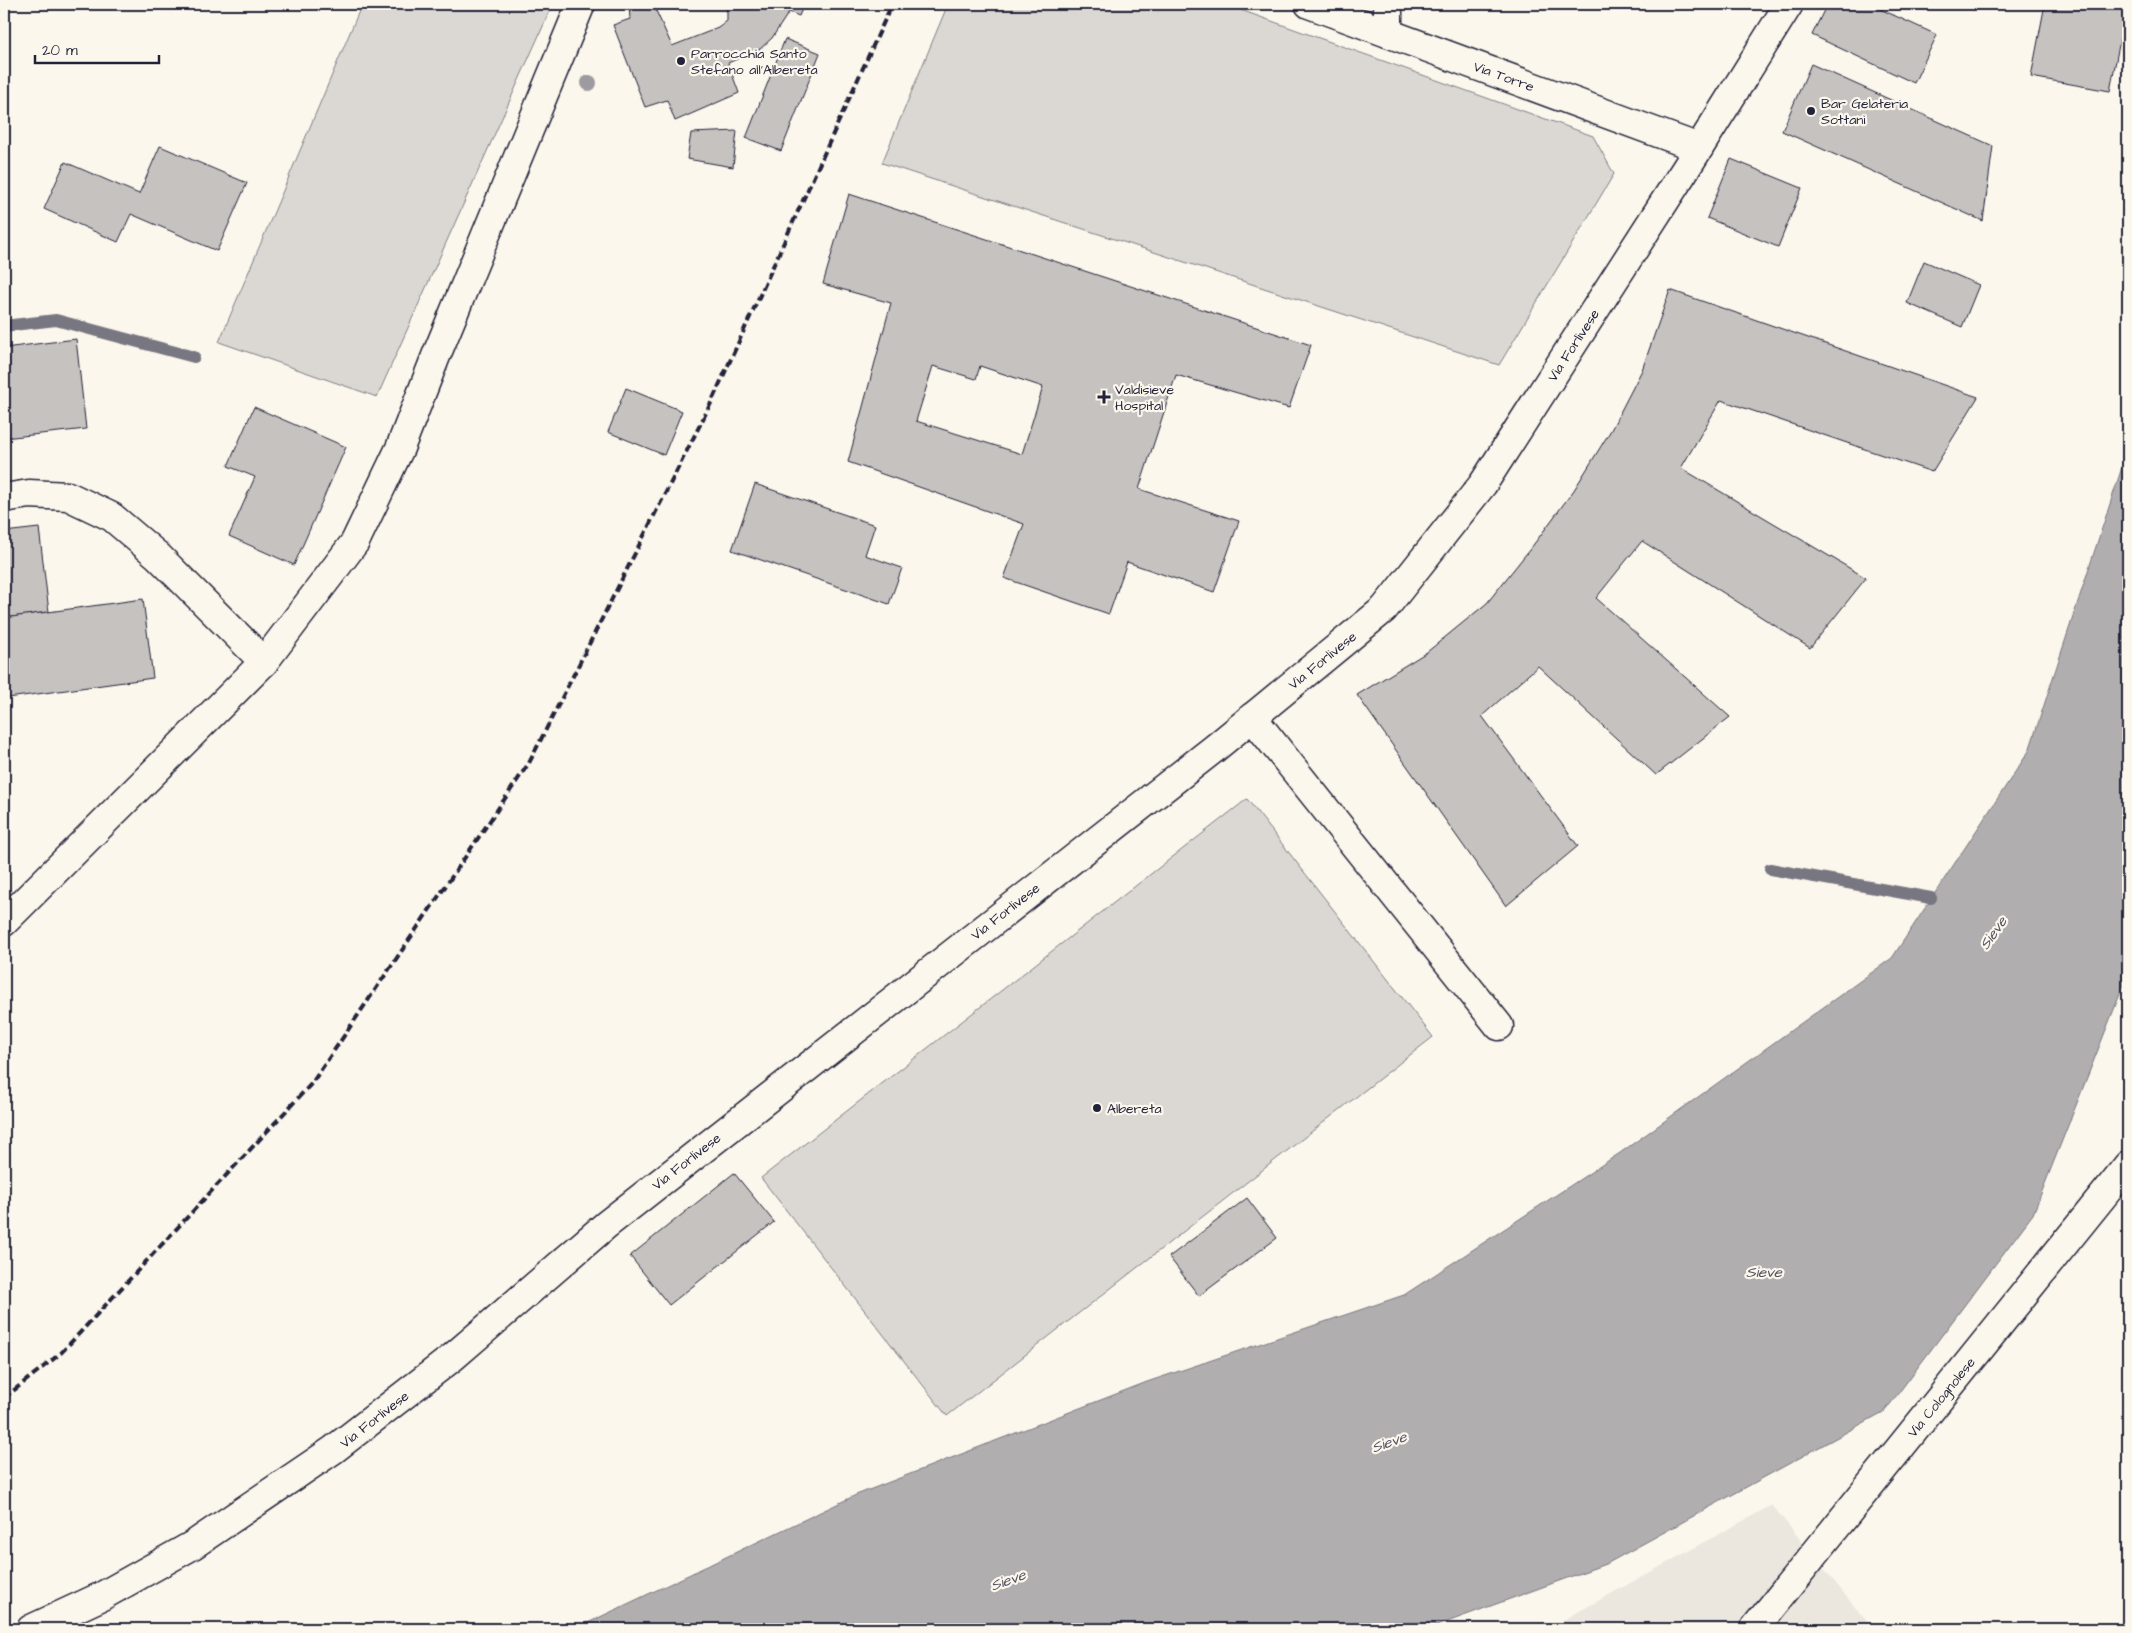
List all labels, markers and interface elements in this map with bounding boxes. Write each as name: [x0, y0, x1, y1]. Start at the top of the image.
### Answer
scale bar: [35, 32, 159, 64]
text: 20 m: [42, 40, 78, 61]
place label: Parrocchia Santo Stefano all'Albereta: [691, 44, 818, 80]
marker: Parrocchia Santo Stefano all'Albereta: [675, 55, 687, 67]
street label: Via Torre: [1471, 57, 1537, 97]
place label: Bar Gelateria Sottani: [1821, 94, 1908, 130]
marker: Bar Gelateria Sottani: [1805, 105, 1817, 117]
street label: Via Forlivese: [1543, 305, 1605, 386]
place label: Valdisieve Hospital: [1115, 380, 1174, 416]
marker: Valdisieve Hospital: [1097, 390, 1111, 404]
street label: Via Forlivese: [1284, 627, 1361, 695]
street label: Via Forlivese: [967, 878, 1045, 945]
water label: Sieve: [1975, 912, 2013, 954]
place label: Albereta: [1107, 1099, 1162, 1119]
marker: Albereta: [1091, 1102, 1103, 1114]
street label: Via Forlivese: [648, 1128, 726, 1195]
water label: Sieve: [1746, 1262, 1783, 1283]
street label: Via Colognolese: [1903, 1353, 1981, 1442]
street label: Via Forlivese: [336, 1386, 414, 1453]
water label: Sieve: [1369, 1426, 1410, 1458]
water label: Sieve: [988, 1564, 1029, 1596]

